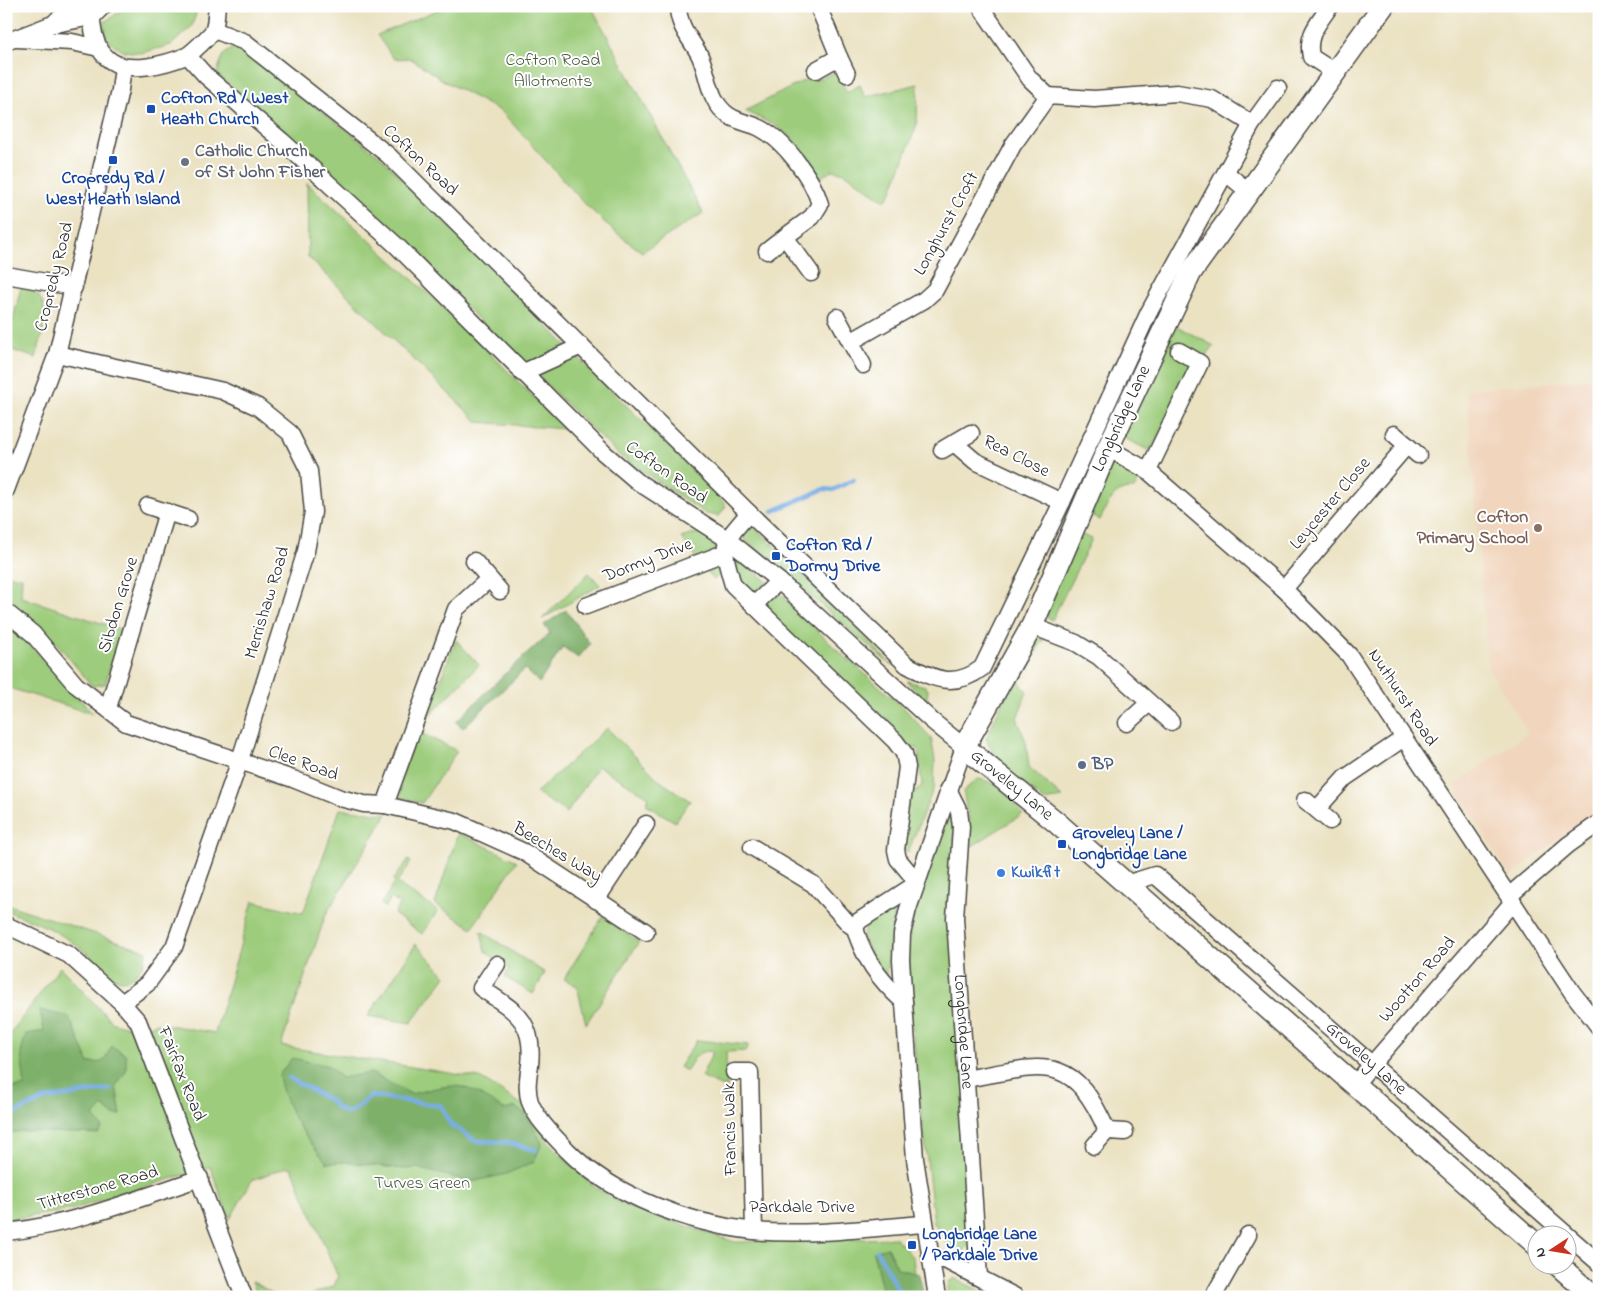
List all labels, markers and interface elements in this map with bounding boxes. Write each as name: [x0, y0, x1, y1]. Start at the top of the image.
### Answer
park label: Cofton Road Allotments: [506, 48, 600, 95]
place label: Cofton Rd / West Heath Church: [161, 86, 289, 133]
marker: Cofton Rd / West Heath Church: [145, 103, 157, 115]
street label: Cofton Road: [376, 119, 464, 203]
place label: Catholic Church of St John Fisher: [195, 139, 326, 186]
marker: Cropredy Rd / West Heath Island: [107, 154, 119, 166]
marker: Catholic Church of St John Fisher: [179, 156, 191, 168]
place label: Cropredy Rd / West Heath Island: [46, 166, 181, 213]
street label: Longhurst Croft: [908, 167, 987, 281]
street label: Cropredy Road: [29, 219, 81, 335]
street label: Longbridge Lane: [1086, 361, 1159, 477]
street label: Rea Close: [978, 429, 1055, 485]
street label: Cofton Road: [620, 435, 712, 511]
street label: Leycester Close: [1284, 451, 1378, 556]
place label: Cofton Primary School: [1417, 505, 1528, 553]
marker: Cofton Primary School: [1532, 522, 1544, 534]
street label: Dormy Drive: [598, 532, 698, 590]
place label: Cofton Rd / Dormy Drive: [785, 533, 881, 581]
street label: Merrishaw Road: [239, 544, 297, 662]
marker: Cofton Rd / Dormy Drive: [770, 550, 782, 562]
street label: Sibdon Grove: [92, 553, 146, 656]
street label: Nuthurst Road: [1361, 644, 1443, 752]
street label: Clee Road: [264, 739, 342, 789]
street label: Groveley Lane: [964, 744, 1059, 828]
place label: BP: [1091, 752, 1114, 778]
marker: BP: [1076, 759, 1088, 771]
street label: Beeches Way: [507, 816, 607, 890]
place label: Groveley Lane / Longbridge Lane: [1072, 821, 1188, 869]
marker: Groveley Lane / Longbridge Lane: [1056, 838, 1068, 850]
place label: Kwikfit: [1011, 860, 1061, 886]
marker: Kwikfit: [995, 867, 1007, 879]
street label: Wootton Road: [1373, 931, 1463, 1029]
street label: Longbridge Lane: [946, 974, 979, 1091]
street label: Groveley Lane: [1319, 1016, 1413, 1103]
street label: Fairfax Road: [150, 1022, 212, 1125]
street label: Francis Walk: [717, 1082, 745, 1177]
street label: Titterstone Road: [35, 1159, 161, 1219]
park label: Turves Green: [374, 1171, 470, 1197]
street label: Parkdale Drive: [749, 1195, 856, 1221]
place label: Longbridge Lane / Parkdale Drive: [921, 1222, 1039, 1269]
north arrow: [1528, 1226, 1578, 1276]
marker: Longbridge Lane / Parkdale Drive: [906, 1239, 918, 1251]
text: N: [1529, 1246, 1552, 1259]

